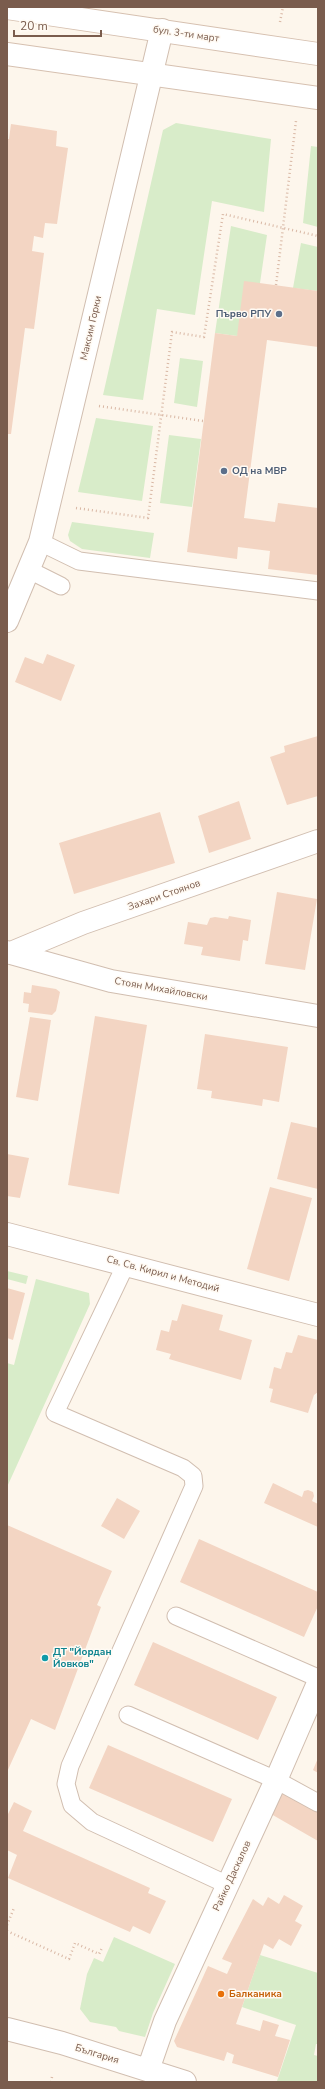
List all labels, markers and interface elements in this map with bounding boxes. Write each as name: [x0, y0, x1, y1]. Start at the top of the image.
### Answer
scale bar: [14, 12, 101, 38]
text: 20 m: [20, 18, 48, 34]
street label: бул. 3-ти март: [152, 22, 220, 46]
street label: Максим Горки: [77, 294, 105, 362]
place label: Първо РПУ: [216, 307, 271, 321]
marker: Първо РПУ: [274, 309, 284, 319]
place label: ОД на МВР: [232, 464, 287, 478]
marker: ОД на МВР: [219, 466, 229, 476]
street label: Захари Стоянов: [126, 876, 203, 914]
street label: Стоян Михайловски: [113, 974, 209, 1004]
street label: Св. Св. Кирил и Методий: [105, 1252, 221, 1296]
place label: ДТ "Йордан Йовков": [53, 1645, 111, 1671]
marker: ДТ "Йордан Йовков": [40, 1653, 50, 1663]
street label: Райко Даскалов: [210, 1838, 255, 1914]
place label: Балканика: [229, 1987, 282, 2001]
marker: Балканика: [216, 1989, 226, 1999]
street label: България: [73, 2041, 121, 2067]

